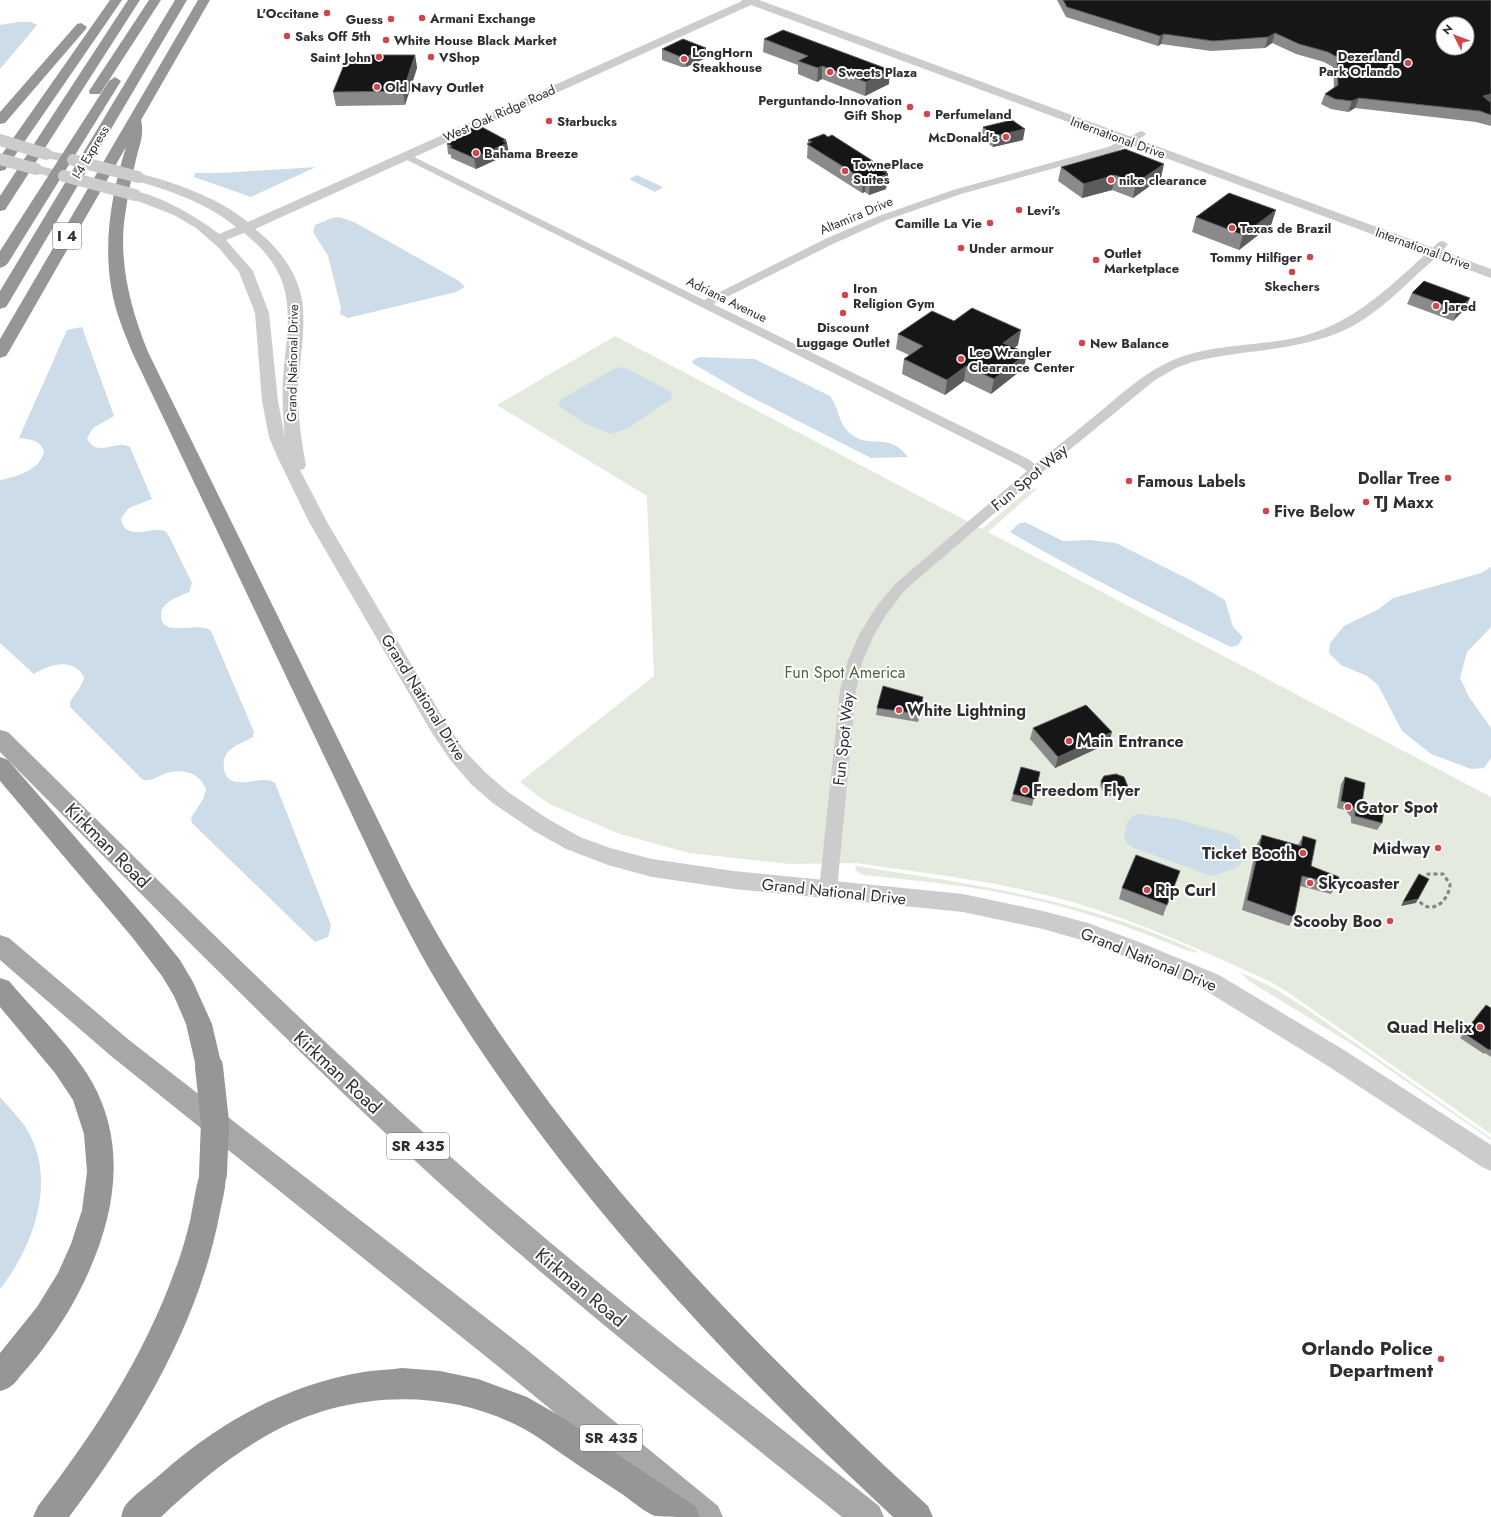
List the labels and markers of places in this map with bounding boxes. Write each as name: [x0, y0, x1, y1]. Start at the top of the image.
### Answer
place label: L'Occitane: [257, 4, 320, 23]
marker: L'Occitane: [322, 8, 332, 18]
place label: Armani Exchange: [429, 9, 536, 28]
place label: Guess: [346, 10, 383, 29]
marker: Armani Exchange: [417, 13, 427, 23]
marker: Guess: [386, 14, 396, 24]
place label: Saks Off 5th: [295, 27, 371, 46]
marker: Saks Off 5th: [282, 31, 292, 41]
place label: White House Black Market: [394, 31, 558, 50]
marker: White House Black Market: [381, 35, 391, 45]
place label: LongHorn Steakhouse: [692, 43, 763, 77]
place label: Dezerland Park Orlando: [1319, 47, 1400, 81]
place label: Saint John: [310, 48, 371, 67]
place label: VShop: [438, 48, 480, 67]
marker: Saint John: [374, 52, 384, 62]
marker: VShop: [426, 52, 436, 62]
marker: LongHorn Steakhouse: [679, 54, 689, 64]
marker: Dezerland Park Orlando: [1403, 58, 1413, 68]
place label: Sweets Plaza: [838, 63, 917, 82]
marker: Sweets Plaza: [825, 67, 835, 77]
place label: Old Navy Outlet: [385, 78, 485, 97]
marker: Old Navy Outlet: [372, 82, 382, 92]
place label: Perguntando-Innovation Gift Shop: [758, 91, 902, 125]
marker: Perguntando-Innovation Gift Shop: [905, 102, 915, 112]
place label: Perfumeland: [935, 105, 1012, 124]
marker: Perfumeland: [922, 109, 932, 119]
place label: Starbucks: [557, 112, 617, 131]
marker: Starbucks: [544, 116, 554, 126]
place label: McDonald's: [928, 128, 998, 147]
marker: McDonald's: [1001, 132, 1011, 142]
place label: Bahama Breeze: [484, 144, 579, 163]
marker: Bahama Breeze: [471, 148, 481, 158]
place label: TownePlace Suites: [853, 155, 924, 189]
marker: TownePlace Suites: [840, 166, 850, 176]
place label: nike clearance: [1119, 171, 1207, 190]
marker: nike clearance: [1106, 175, 1116, 185]
place label: Levi's: [1027, 201, 1060, 220]
marker: Levi's: [1014, 205, 1024, 215]
place label: Camille La Vie: [895, 214, 983, 233]
marker: Camille La Vie: [985, 218, 995, 228]
place label: Texas de Brazil: [1240, 219, 1331, 238]
marker: Texas de Brazil: [1227, 223, 1237, 233]
place label: Under armour: [969, 239, 1054, 258]
marker: Under armour: [956, 243, 966, 253]
place label: Outlet Marketplace: [1104, 244, 1180, 278]
place label: Tommy Hilfiger: [1210, 248, 1303, 267]
marker: Tommy Hilfiger: [1305, 252, 1315, 262]
marker: Outlet Marketplace: [1091, 255, 1101, 265]
marker: Skechers: [1287, 267, 1297, 277]
place label: Skechers: [1264, 277, 1320, 296]
place label: Iron Religion Gym: [853, 279, 935, 313]
marker: Iron Religion Gym: [840, 290, 850, 300]
place label: Jared: [1441, 297, 1476, 316]
marker: Jared: [1431, 301, 1441, 311]
marker: Discount Luggage Outlet: [838, 308, 848, 318]
place label: Discount Luggage Outlet: [796, 318, 891, 352]
place label: New Balance: [1090, 334, 1169, 353]
marker: New Balance: [1077, 338, 1087, 348]
place label: Lee Wrangler Clearance Center: [969, 343, 1075, 377]
marker: Lee Wrangler Clearance Center: [956, 354, 966, 364]
place label: Dollar Tree: [1358, 467, 1440, 490]
place label: Famous Labels: [1137, 470, 1246, 493]
marker: Dollar Tree: [1443, 473, 1453, 483]
marker: Famous Labels: [1124, 476, 1134, 486]
place label: TJ Maxx: [1374, 491, 1434, 514]
marker: TJ Maxx: [1361, 497, 1371, 507]
place label: Five Below: [1274, 500, 1356, 523]
marker: Five Below: [1261, 506, 1271, 516]
place label: White Lightning: [907, 699, 1026, 722]
marker: White Lightning: [894, 705, 904, 715]
place label: Main Entrance: [1077, 730, 1184, 753]
marker: Main Entrance: [1064, 736, 1074, 746]
place label: Freedom Flyer: [1033, 779, 1141, 802]
marker: Freedom Flyer: [1020, 785, 1030, 795]
place label: Gator Spot: [1356, 796, 1439, 819]
marker: Gator Spot: [1343, 802, 1353, 812]
place label: Midway: [1372, 837, 1431, 860]
place label: Ticket Booth: [1202, 842, 1295, 865]
marker: Midway: [1433, 843, 1443, 853]
marker: Ticket Booth: [1298, 848, 1308, 858]
place label: Skycoaster: [1318, 872, 1400, 895]
marker: Skycoaster: [1305, 878, 1315, 888]
place label: Rip Curl: [1155, 879, 1216, 902]
marker: Rip Curl: [1142, 885, 1152, 895]
place label: Scooby Boo: [1293, 910, 1382, 933]
marker: Scooby Boo: [1385, 916, 1395, 926]
place label: Quad Helix: [1387, 1016, 1472, 1039]
marker: Quad Helix: [1475, 1022, 1485, 1032]
place label: Orlando Police Department: [1302, 1335, 1433, 1384]
marker: Orlando Police Department: [1436, 1354, 1446, 1364]

